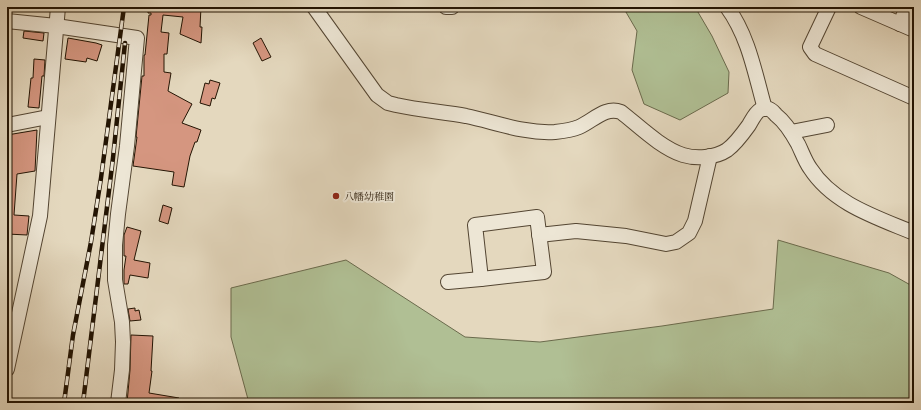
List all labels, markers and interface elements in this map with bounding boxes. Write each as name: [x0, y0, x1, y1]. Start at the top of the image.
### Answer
place label: 八幡幼稚園: [344, 190, 394, 203]
marker: 八幡幼稚園: [331, 191, 341, 201]

